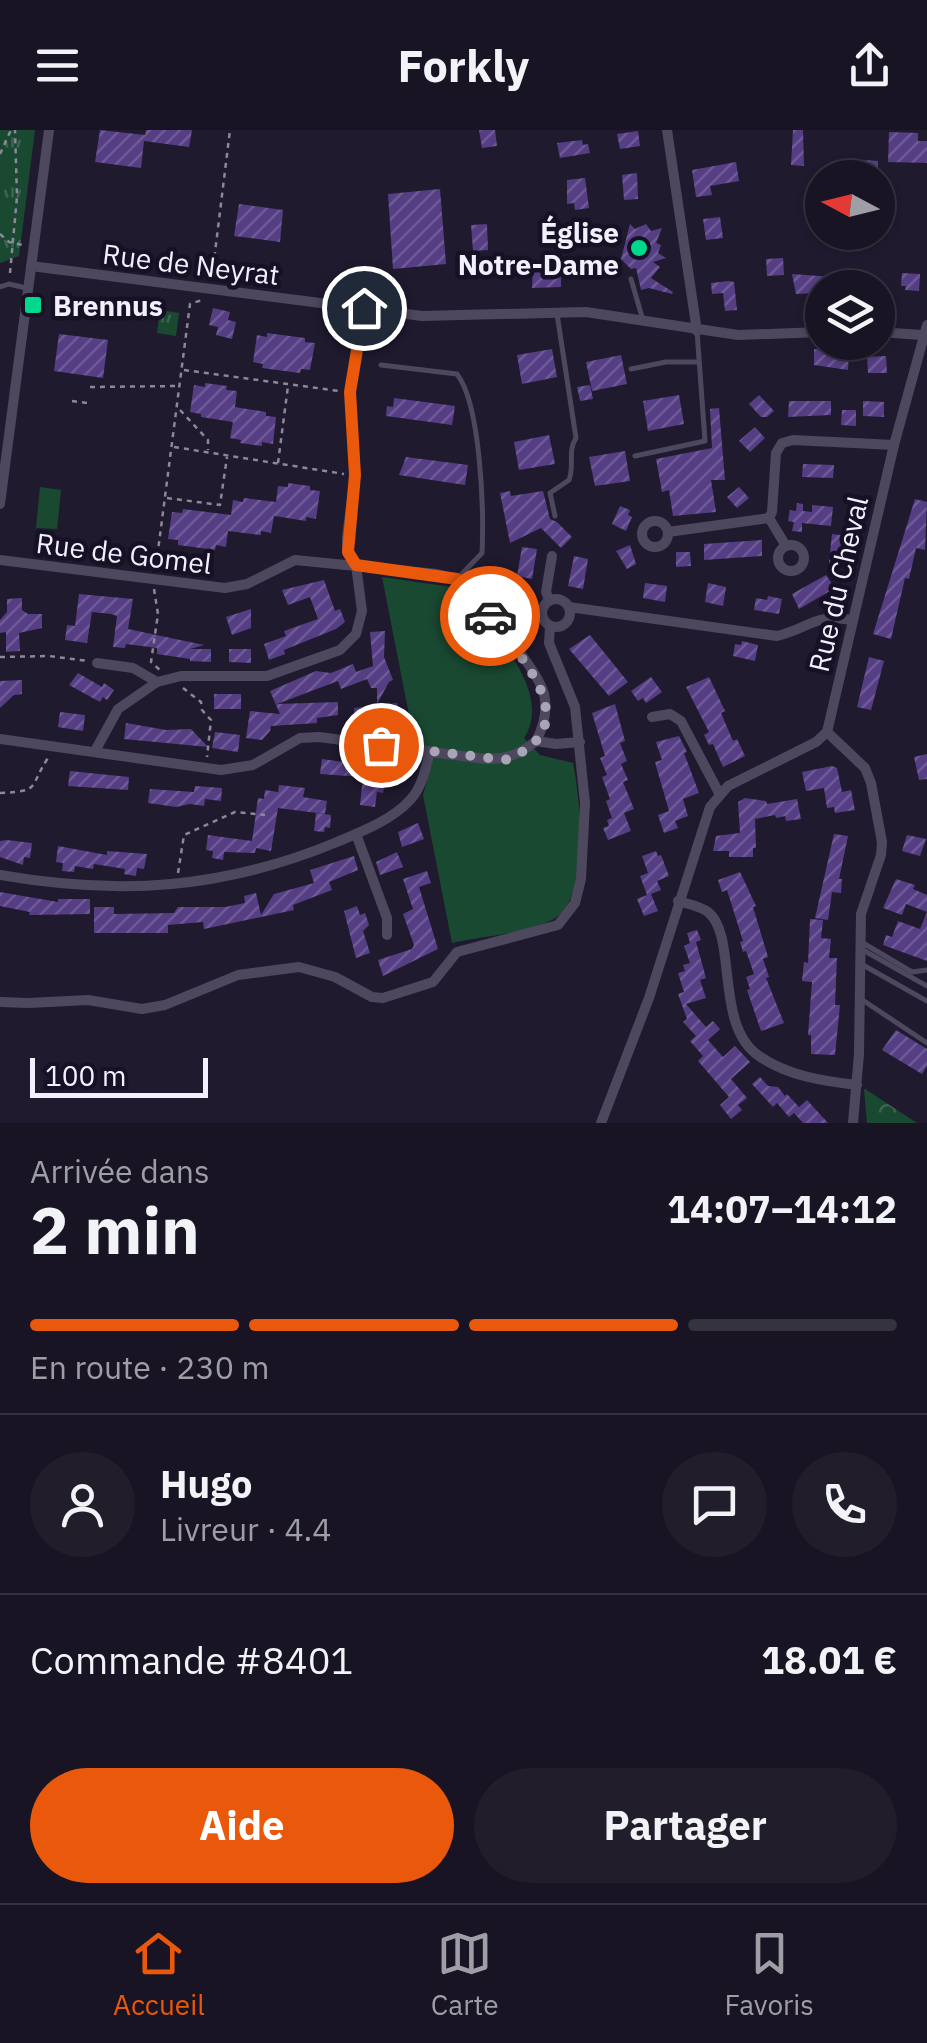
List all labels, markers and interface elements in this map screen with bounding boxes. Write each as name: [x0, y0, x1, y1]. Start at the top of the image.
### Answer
text: Forkly: [398, 36, 529, 94]
icon: menu: [30, 38, 85, 93]
icon: share: [842, 38, 897, 93]
north arrow: [805, 160, 895, 250]
map controls: [805, 160, 895, 360]
place label: Église Notre-Dame: [458, 214, 619, 283]
street label: Rue de Neyrat: [100, 235, 282, 293]
marker: Église Notre-Dame: [628, 237, 650, 259]
pin: [322, 266, 407, 351]
button: layers: [805, 270, 895, 360]
icon: home: [337, 281, 392, 336]
place label: Brennus: [53, 287, 163, 324]
marker: Brennus: [22, 294, 44, 316]
street label: Rue du Cheval: [800, 493, 876, 675]
street label: Rue de Gomel: [34, 524, 214, 582]
courier: [440, 566, 540, 666]
icon: car: [463, 589, 518, 644]
pin: [339, 703, 424, 788]
icon: bag: [354, 718, 409, 773]
scale bar: [30, 1053, 208, 1098]
text: 100 m: [45, 1057, 126, 1094]
text: Arrivée dans: [30, 1150, 210, 1192]
text: 14:07–14:12: [667, 1184, 897, 1233]
text: 2 min: [30, 1187, 200, 1272]
text: En route · 230 m: [30, 1346, 269, 1388]
button: person: [30, 1452, 135, 1557]
button: chat: [662, 1452, 767, 1557]
button: phone: [792, 1452, 897, 1557]
text: Hugo: [160, 1459, 252, 1508]
text: Livreur · 4.4: [160, 1508, 332, 1550]
text: Commande #8401: [30, 1635, 353, 1684]
text: 18.01 €: [761, 1635, 897, 1684]
button: Aide: [30, 1768, 454, 1883]
button: Partager: [474, 1768, 897, 1883]
tab: Accueil: [113, 1926, 205, 2023]
tab: Carte: [431, 1926, 499, 2023]
tab: Favoris: [725, 1926, 814, 2023]

